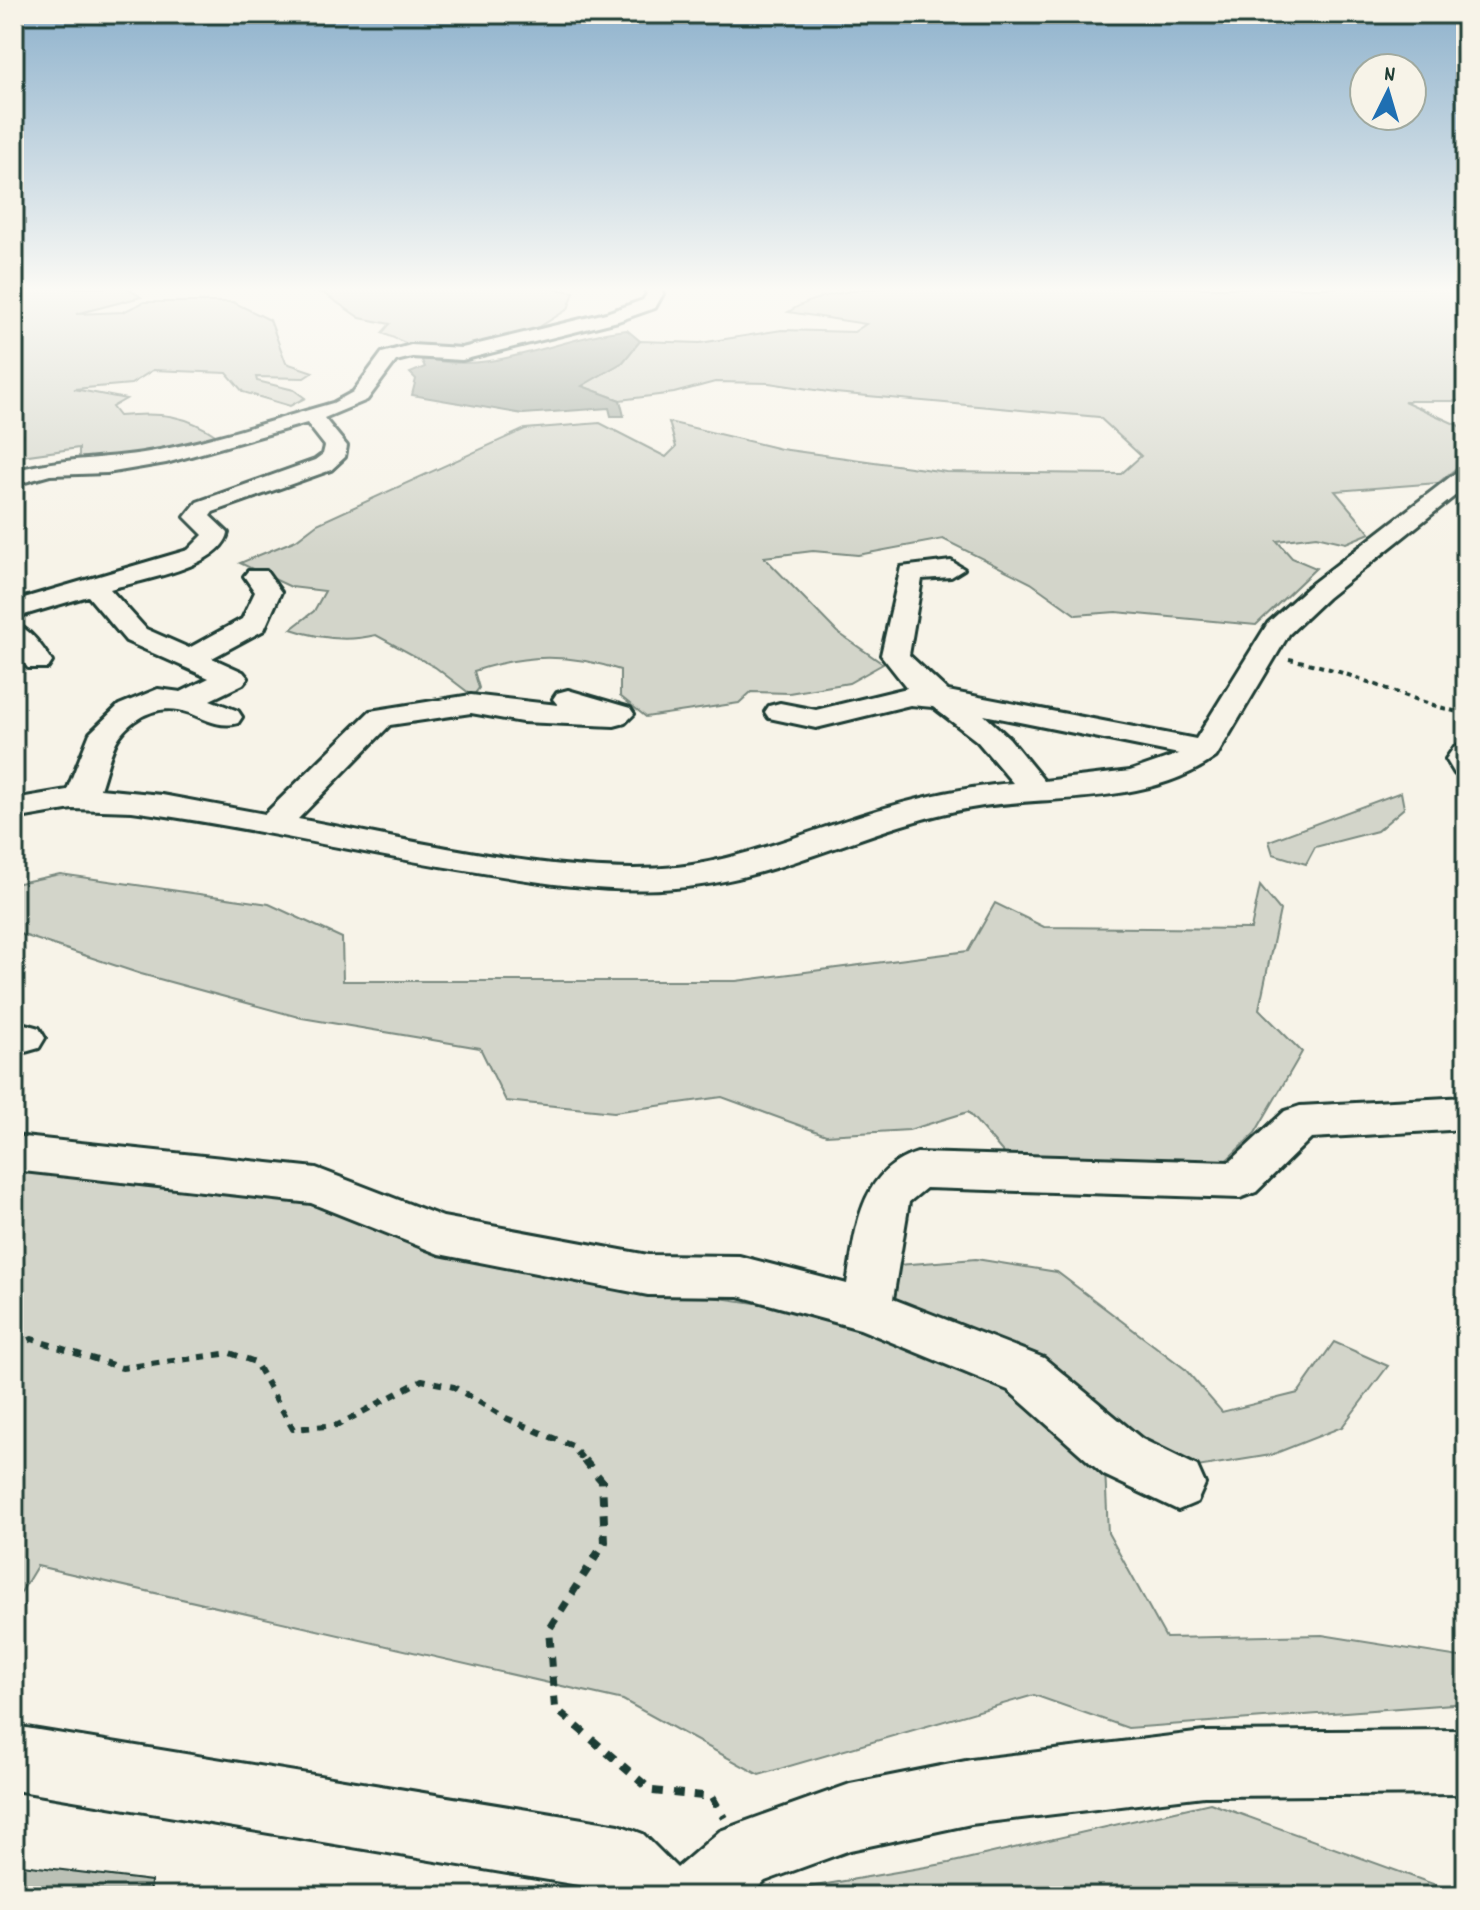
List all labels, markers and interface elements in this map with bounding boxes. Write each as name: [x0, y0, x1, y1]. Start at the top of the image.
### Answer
north arrow: [1348, 52, 1428, 132]
text: N: [1383, 60, 1396, 91]

